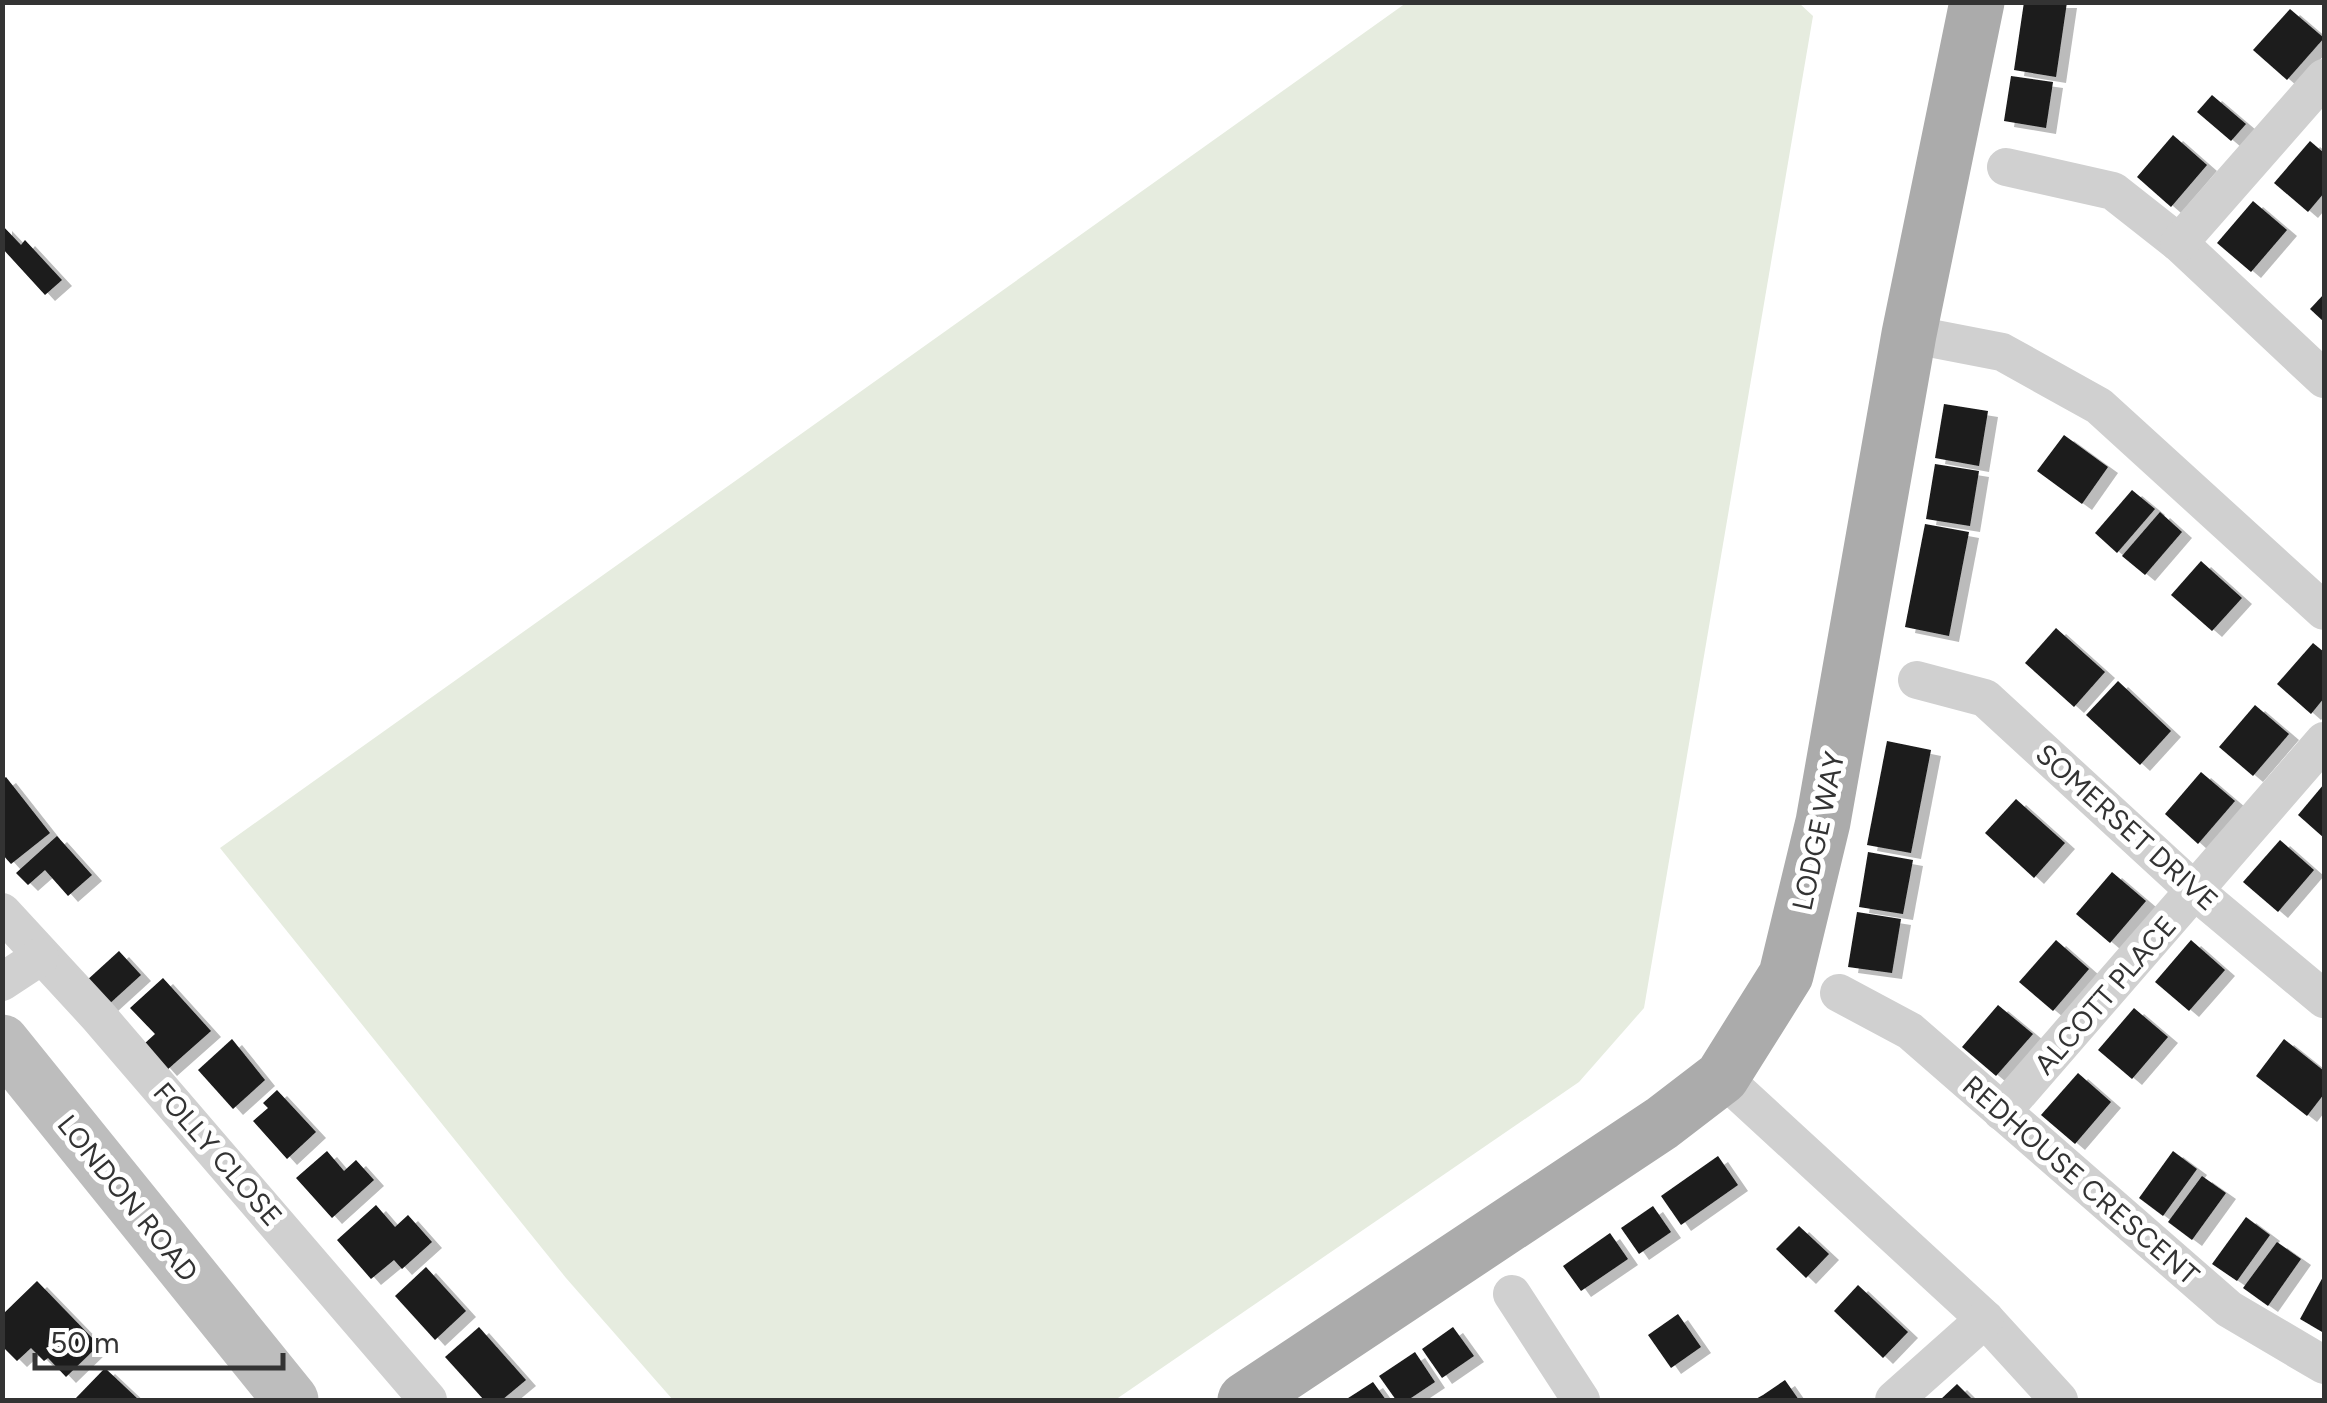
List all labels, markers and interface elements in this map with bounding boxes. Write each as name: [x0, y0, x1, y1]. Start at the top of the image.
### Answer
street label: SOMERSET DRIVE: [2029, 736, 2225, 918]
street label: LODGE WAY: [1785, 748, 1851, 913]
street label: ALCOTT PLACE: [2027, 909, 2183, 1081]
street label: REDHOUSE CRESCENT: [1956, 1068, 2207, 1292]
street label: FOLLY CLOSE: [146, 1075, 290, 1233]
street label: LONDON ROAD: [50, 1108, 206, 1288]
scale bar: [35, 1308, 282, 1370]
text: 50 m: [50, 1324, 119, 1361]

